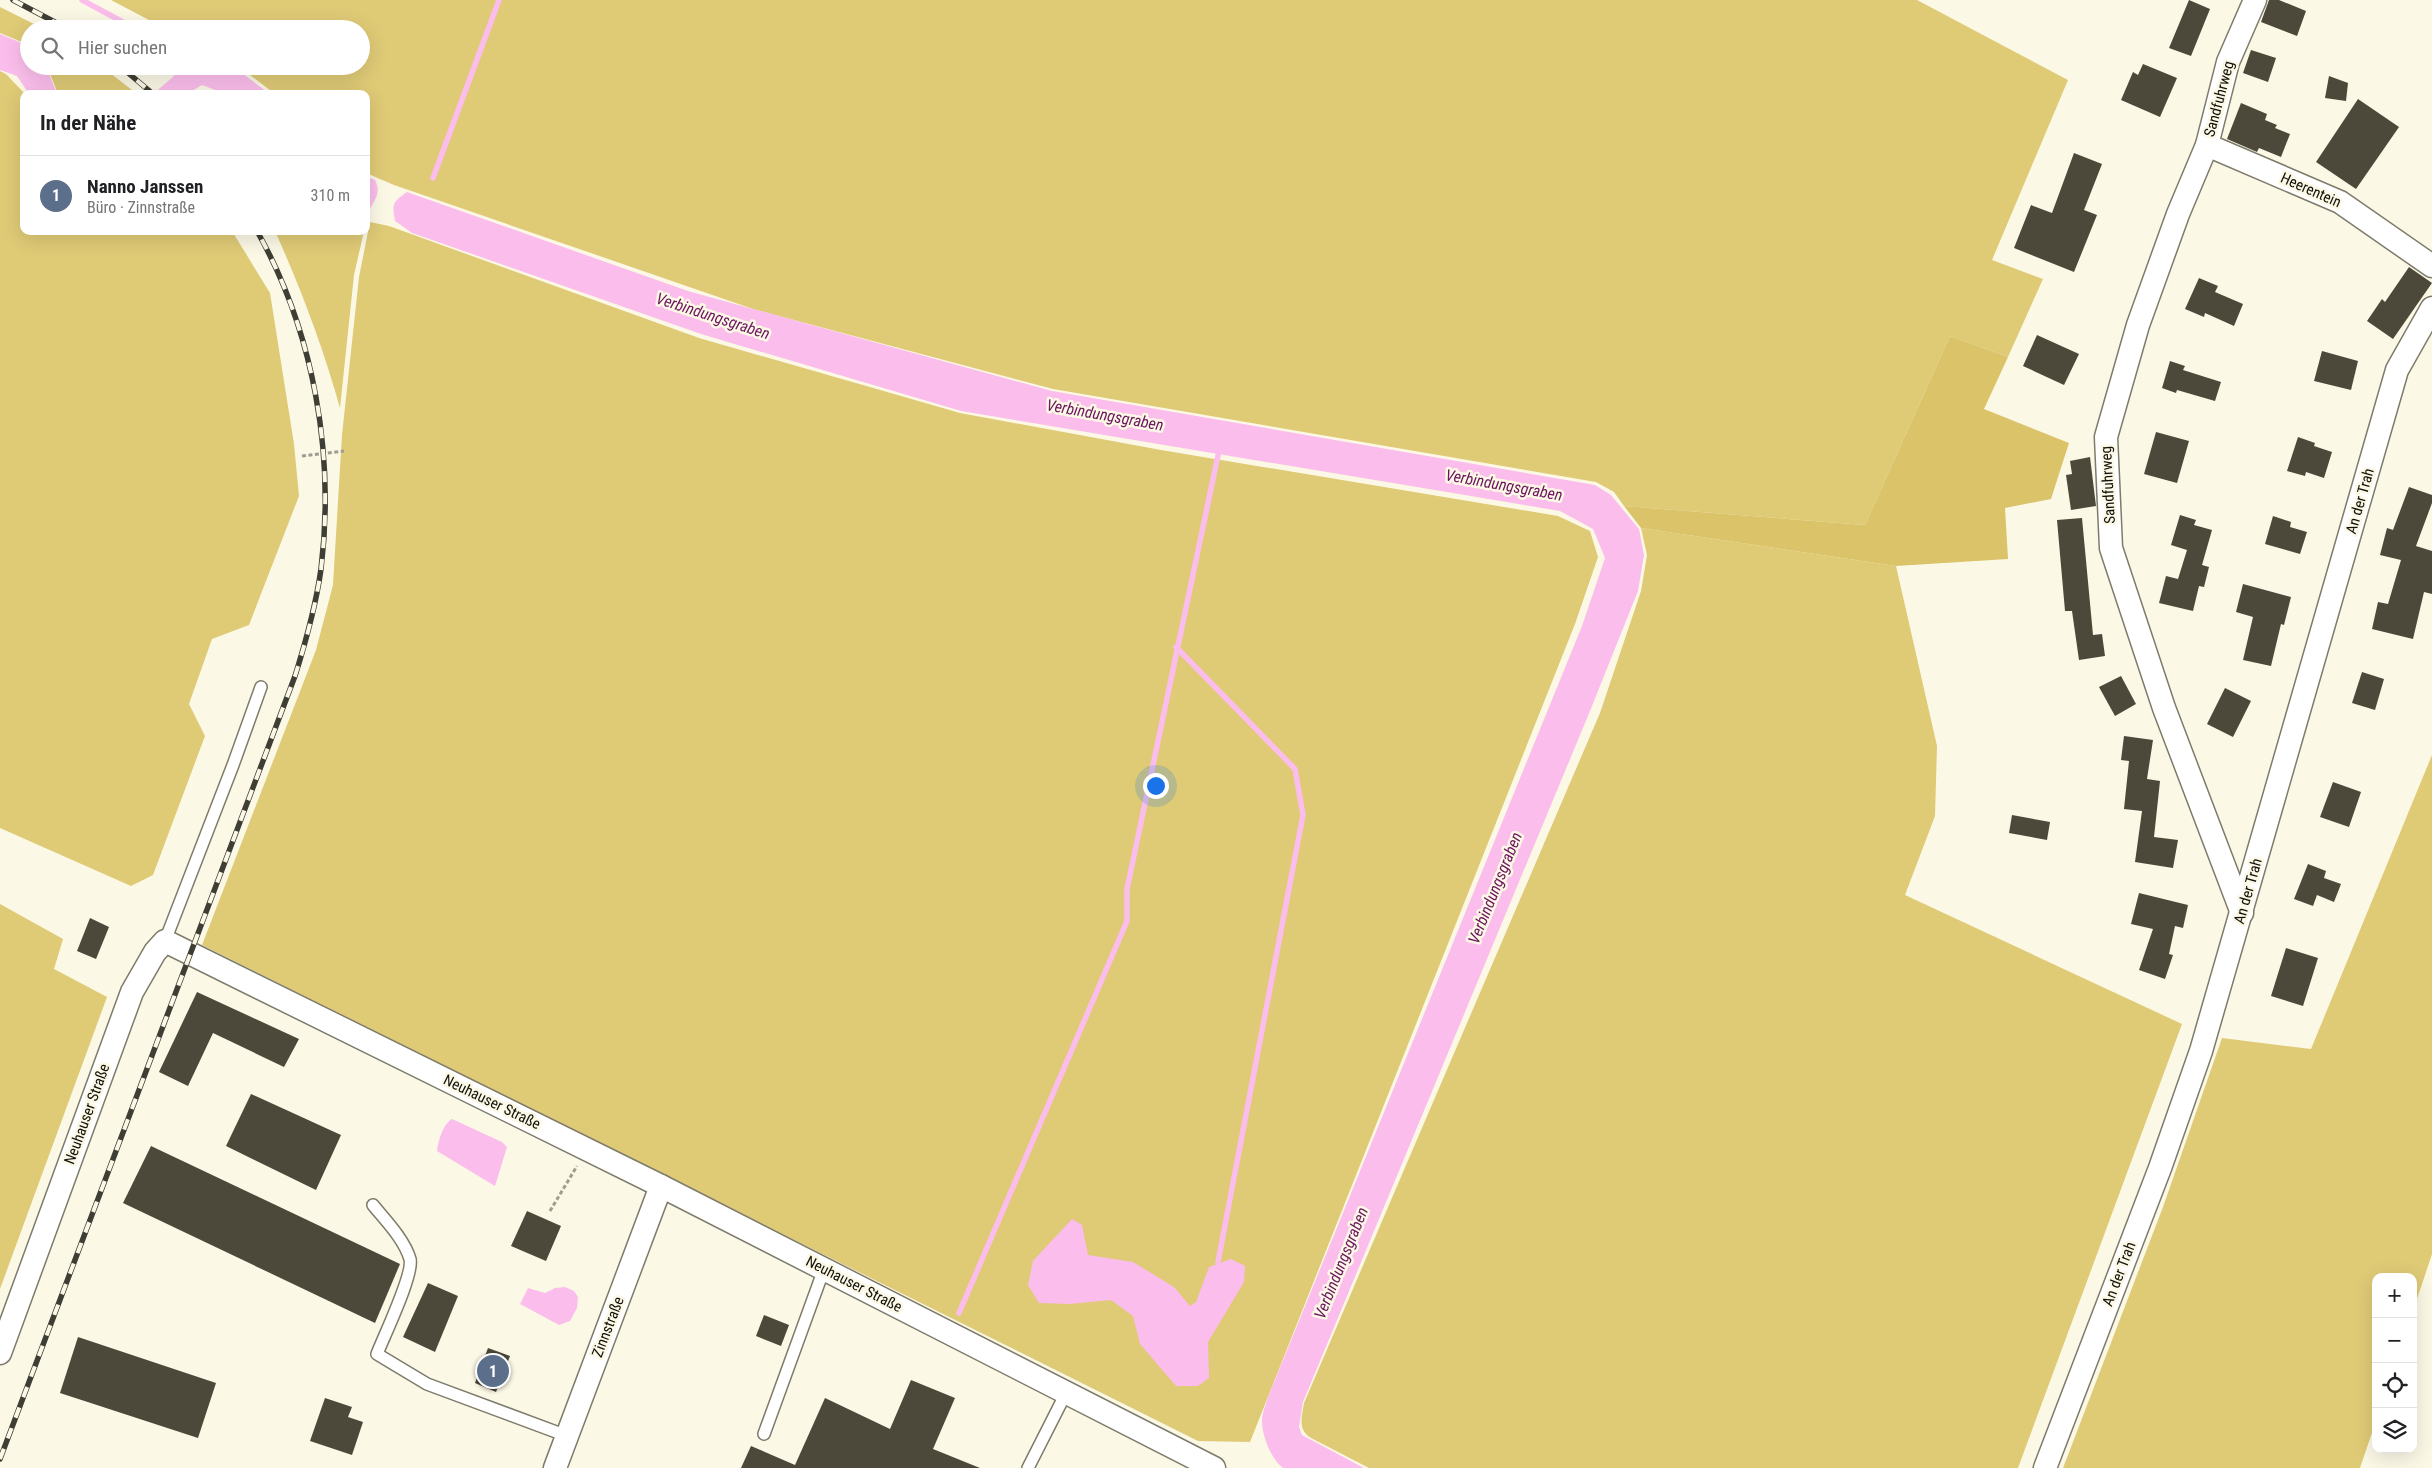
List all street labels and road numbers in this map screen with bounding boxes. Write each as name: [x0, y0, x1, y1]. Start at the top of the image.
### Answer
street label: Sandfuhrweg: [2200, 59, 2238, 139]
street label: Heerentein: [2278, 169, 2344, 211]
street label: Sandfuhrweg: [2097, 446, 2119, 524]
street label: An der Trah: [2342, 466, 2378, 536]
street label: An der Trah: [2230, 856, 2266, 926]
street label: Neuhauser Straße: [60, 1061, 114, 1167]
street label: Neuhauser Straße: [441, 1071, 543, 1133]
street label: An der Trah: [2099, 1239, 2139, 1309]
street label: Neuhauser Straße: [803, 1252, 905, 1316]
street label: Zinnstraße: [588, 1294, 628, 1360]

